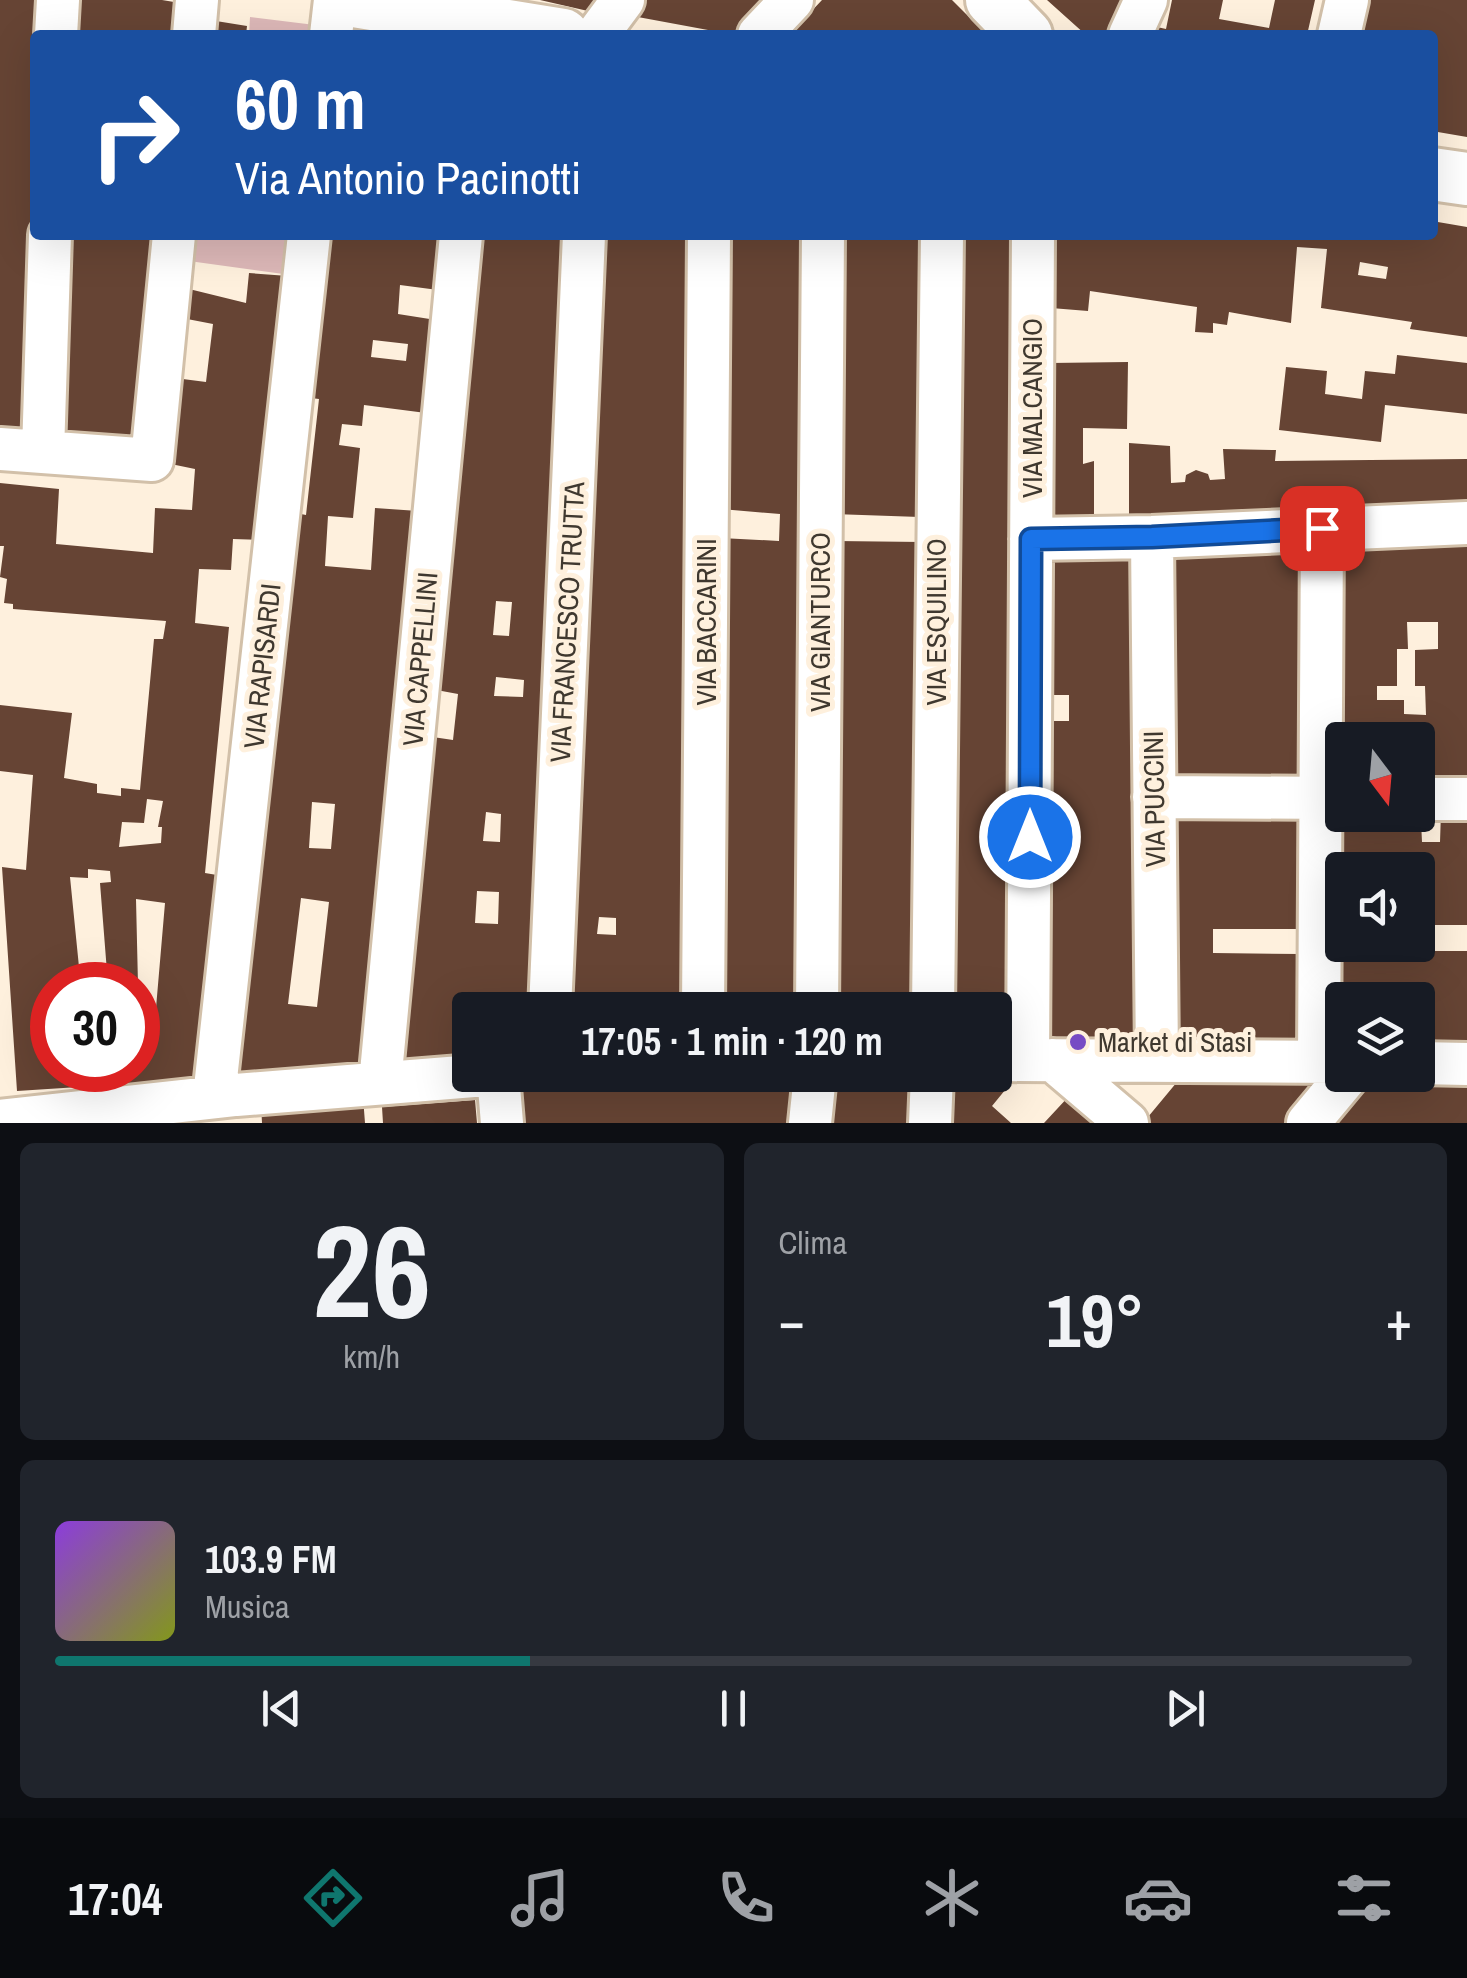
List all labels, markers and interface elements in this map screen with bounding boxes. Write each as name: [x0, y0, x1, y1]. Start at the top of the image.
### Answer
text: 60 m: [235, 57, 366, 151]
icon: right: [70, 70, 200, 200]
text: Via Antonio Pacinotti: [235, 147, 581, 208]
street label: VIA MALCANGIO: [1013, 318, 1051, 498]
street label: VIA FRANCESCO TRUTTA: [541, 480, 593, 763]
pin: [1280, 486, 1365, 571]
icon: arrive: [1295, 501, 1350, 556]
street label: VIA GIANTURCO: [801, 532, 839, 712]
street label: VIA BACCARINI: [687, 538, 725, 706]
street label: VIA ESQUILINO: [917, 538, 955, 706]
street label: VIA CAPPELLINI: [393, 570, 447, 748]
street label: VIA RAPISARDI: [234, 582, 290, 750]
north arrow: [1325, 722, 1435, 832]
map controls: [1325, 722, 1435, 1092]
street label: VIA PUCCINI: [1134, 730, 1174, 868]
position arrow: [978, 785, 1082, 889]
button: sound: [1325, 852, 1435, 962]
speed limit sign: 30: [30, 962, 160, 1092]
button: layers: [1325, 982, 1435, 1092]
text: 17:05 · 1 min · 120 m: [581, 1016, 883, 1067]
place label: Market di Stasi: [1098, 1023, 1252, 1061]
marker: Market di Stasi: [1067, 1031, 1089, 1053]
text: 26: [312, 1182, 431, 1358]
text: Clima: [779, 1221, 847, 1264]
text: 19°: [1046, 1269, 1144, 1370]
text: −: [779, 1283, 805, 1357]
text: +: [1386, 1283, 1412, 1357]
text: km/h: [343, 1335, 400, 1378]
text: 103.9 FM: [205, 1534, 337, 1585]
text: Musica: [205, 1585, 290, 1628]
icon: previous: [254, 1681, 309, 1736]
icon: pause: [706, 1681, 761, 1736]
icon: next: [1158, 1681, 1213, 1736]
icon: directions: [298, 1863, 368, 1933]
icon: music: [505, 1863, 575, 1933]
icon: phone: [711, 1863, 781, 1933]
icon: climate: [917, 1863, 987, 1933]
icon: car: [1123, 1863, 1193, 1933]
icon: filters: [1329, 1863, 1399, 1933]
text: 17:04: [68, 1868, 162, 1929]

